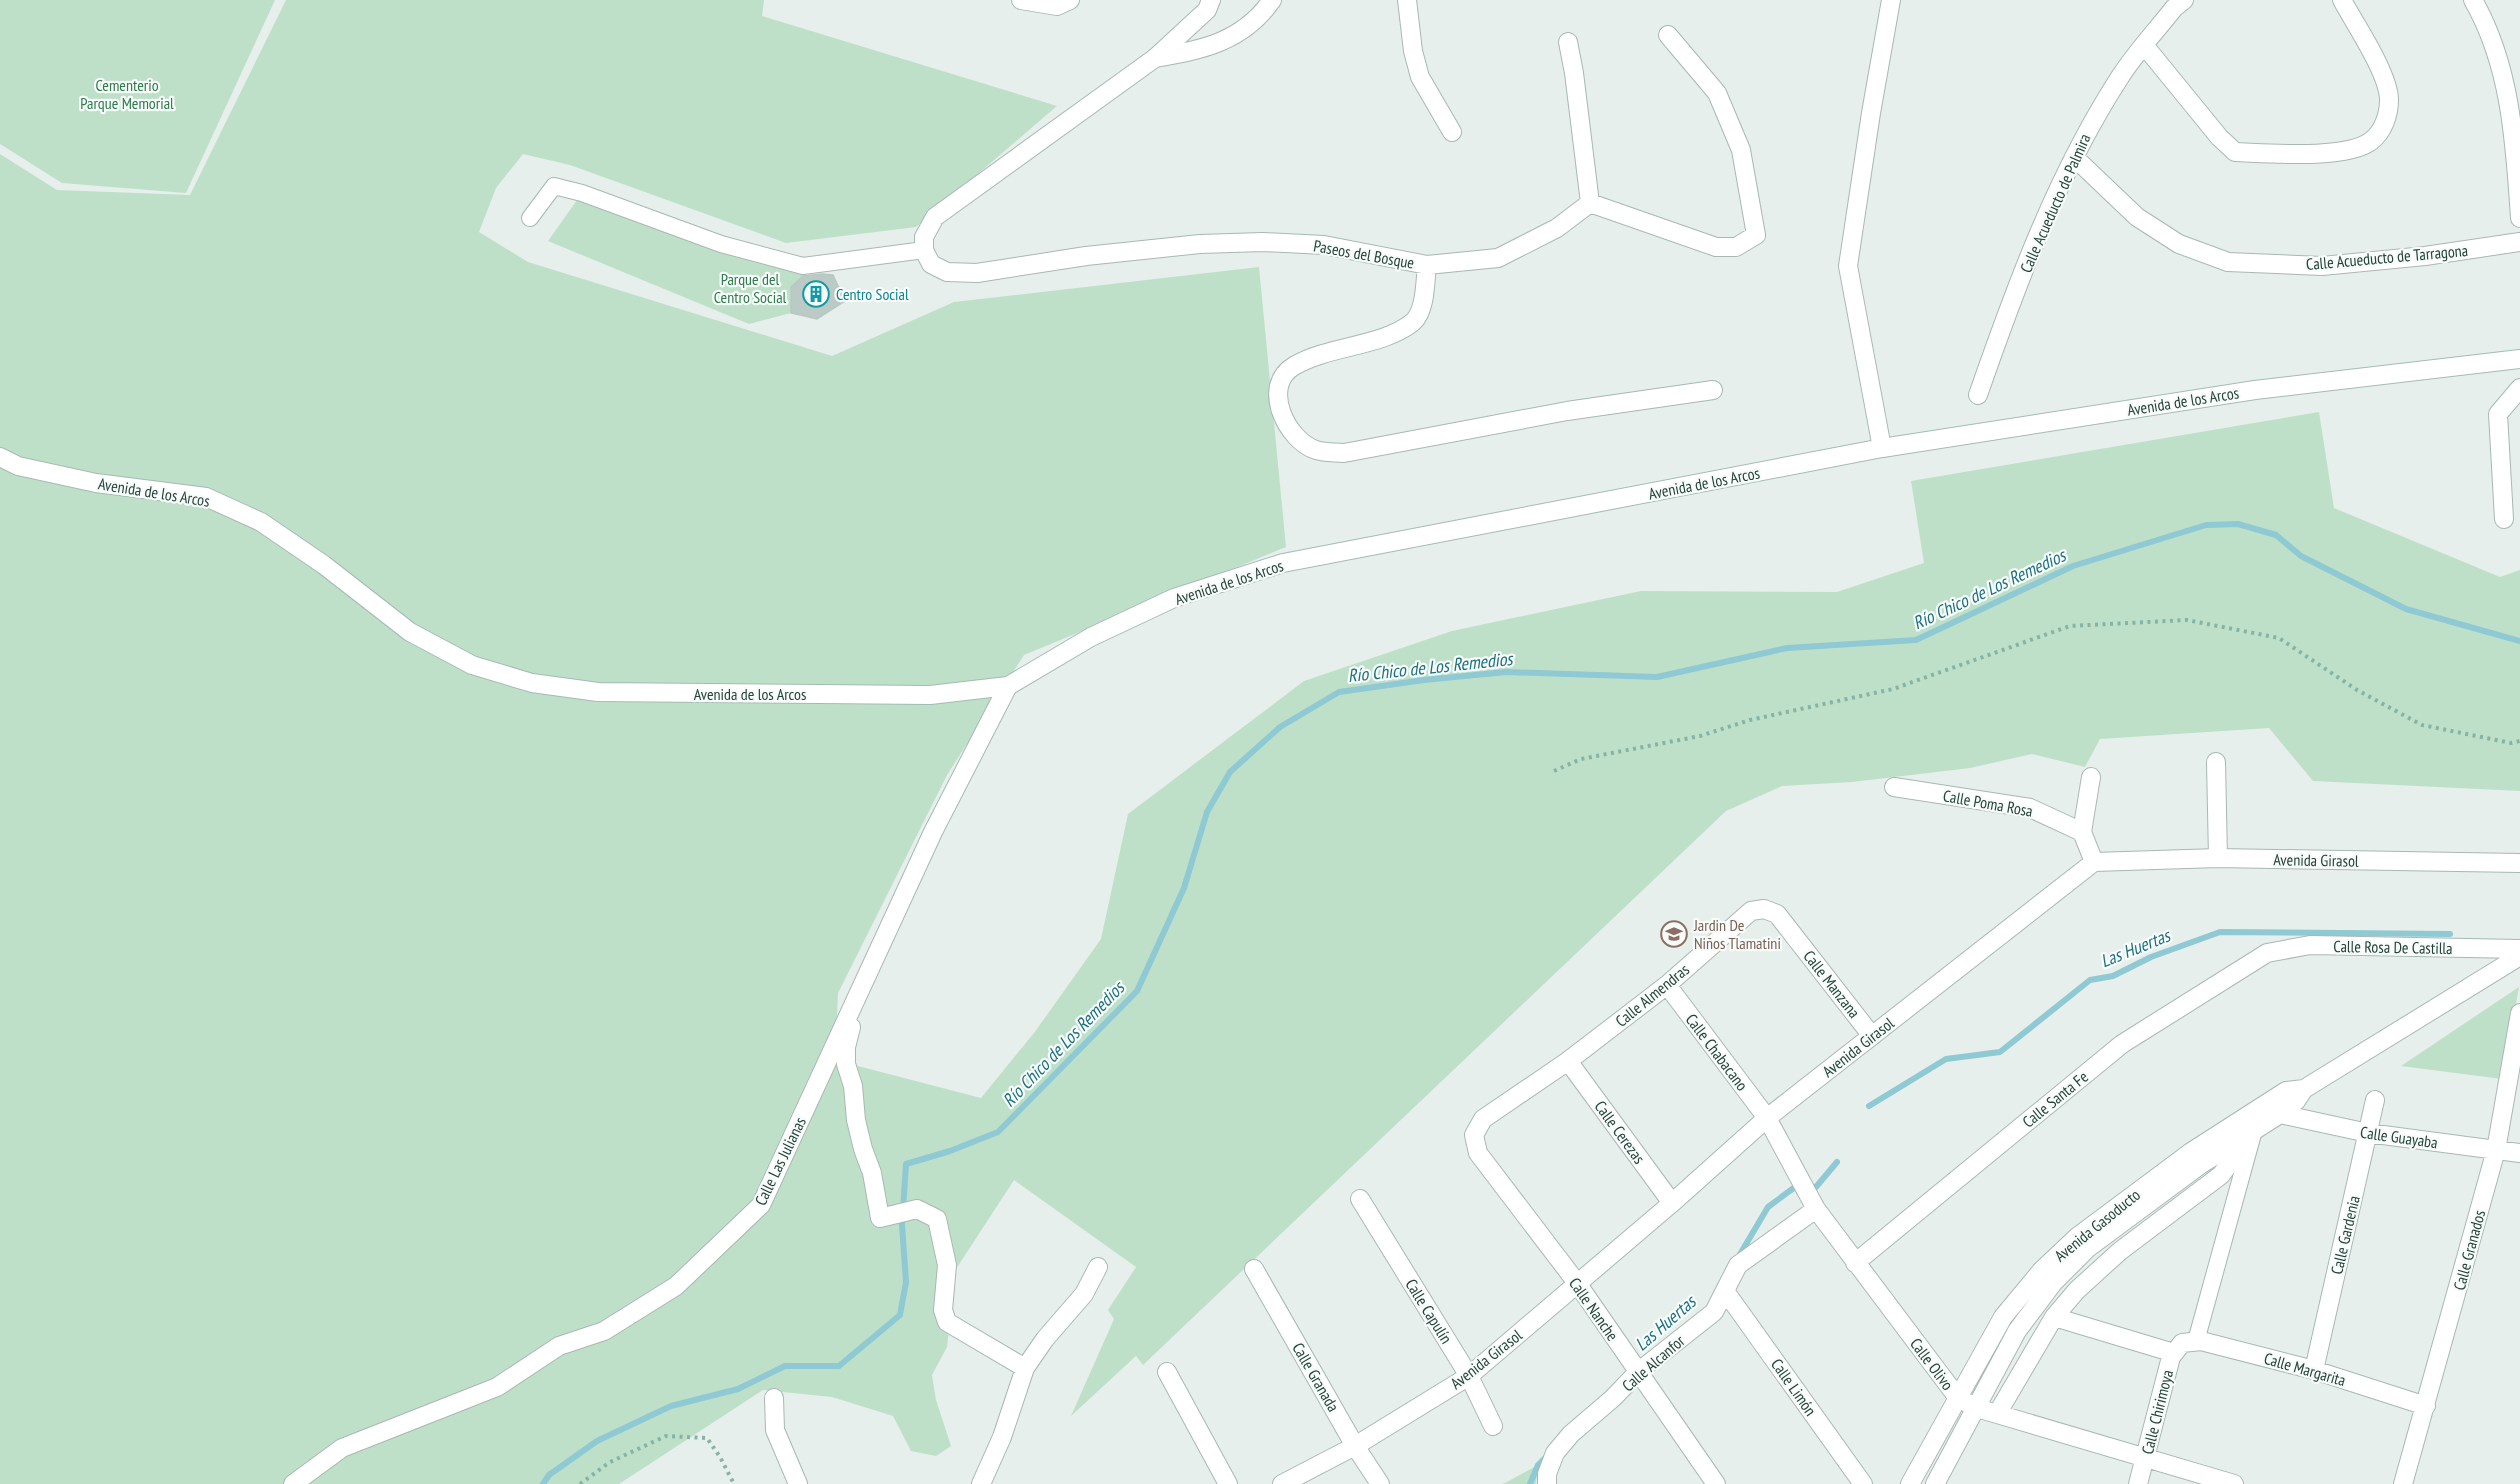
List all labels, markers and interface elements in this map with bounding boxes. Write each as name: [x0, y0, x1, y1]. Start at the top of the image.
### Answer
park label: Cementerio Parque Memorial: [80, 75, 174, 113]
street label: Calle Acueducto de Palmira: [2015, 130, 2095, 276]
street label: Paseos del Bosque: [1312, 235, 1416, 273]
street label: Calle Acueducto de Tarragona: [2305, 240, 2469, 274]
park label: Parque del Centro Social: [714, 269, 787, 307]
building icon: Centro Social: [801, 279, 831, 309]
place label: Centro Social: [836, 284, 909, 304]
street label: Avenida de los Arcos: [2126, 382, 2240, 420]
street label: Avenida de los Arcos: [1647, 462, 1761, 504]
street label: Avenida de los Arcos: [97, 473, 211, 511]
water label: Río Chico de Los Remedios: [1909, 543, 2071, 634]
street label: Avenida de los Arcos: [1172, 555, 1286, 609]
water label: Río Chico de Los Remedios: [1347, 647, 1515, 687]
street label: Avenida de los Arcos: [694, 684, 806, 704]
street label: Calle Poma Rosa: [1942, 785, 2034, 821]
street label: Avenida Girasol: [2273, 849, 2359, 871]
place label: Jardin De Niños Tlamatini: [1693, 915, 1781, 953]
school or university icon: Jardin De Niños Tlamatini: [1659, 919, 1689, 949]
water label: Las Huertas: [2097, 923, 2175, 972]
street label: Calle Rosa De Castilla: [2333, 936, 2453, 958]
street label: Calle Manzana: [1799, 946, 1865, 1022]
street label: Calle Almendras: [1611, 959, 1693, 1031]
water label: Río Chico de Los Remedios: [997, 975, 1130, 1111]
street label: Calle Chabacano: [1682, 1010, 1752, 1094]
street label: Avenida Girasol: [1818, 1013, 1898, 1081]
street label: Calle Santa Fe: [2018, 1066, 2092, 1132]
street label: Calle Cerezas: [1590, 1097, 1650, 1167]
street label: Calle Las Julianas: [750, 1114, 810, 1208]
street label: Calle Guayaba: [2359, 1122, 2439, 1152]
street label: Avenida Gasoducto: [2050, 1184, 2144, 1266]
street label: Calle Gardenia: [2326, 1194, 2364, 1276]
street label: Calle Granados: [2449, 1208, 2489, 1292]
street label: Calle Nanche: [1565, 1274, 1623, 1344]
street label: Calle Capulín: [1401, 1275, 1457, 1347]
water label: Las Huertas: [1630, 1289, 1701, 1356]
street label: Avenida Girasol: [1446, 1325, 1526, 1393]
street label: Calle Alcanfor: [1618, 1330, 1689, 1396]
street label: Calle Olivo: [1906, 1334, 1958, 1394]
street label: Calle Granada: [1288, 1339, 1344, 1415]
street label: Calle Margarita: [2262, 1348, 2348, 1390]
street label: Calle Limón: [1767, 1354, 1821, 1420]
street label: Calle Chirimoya: [2137, 1368, 2177, 1456]

